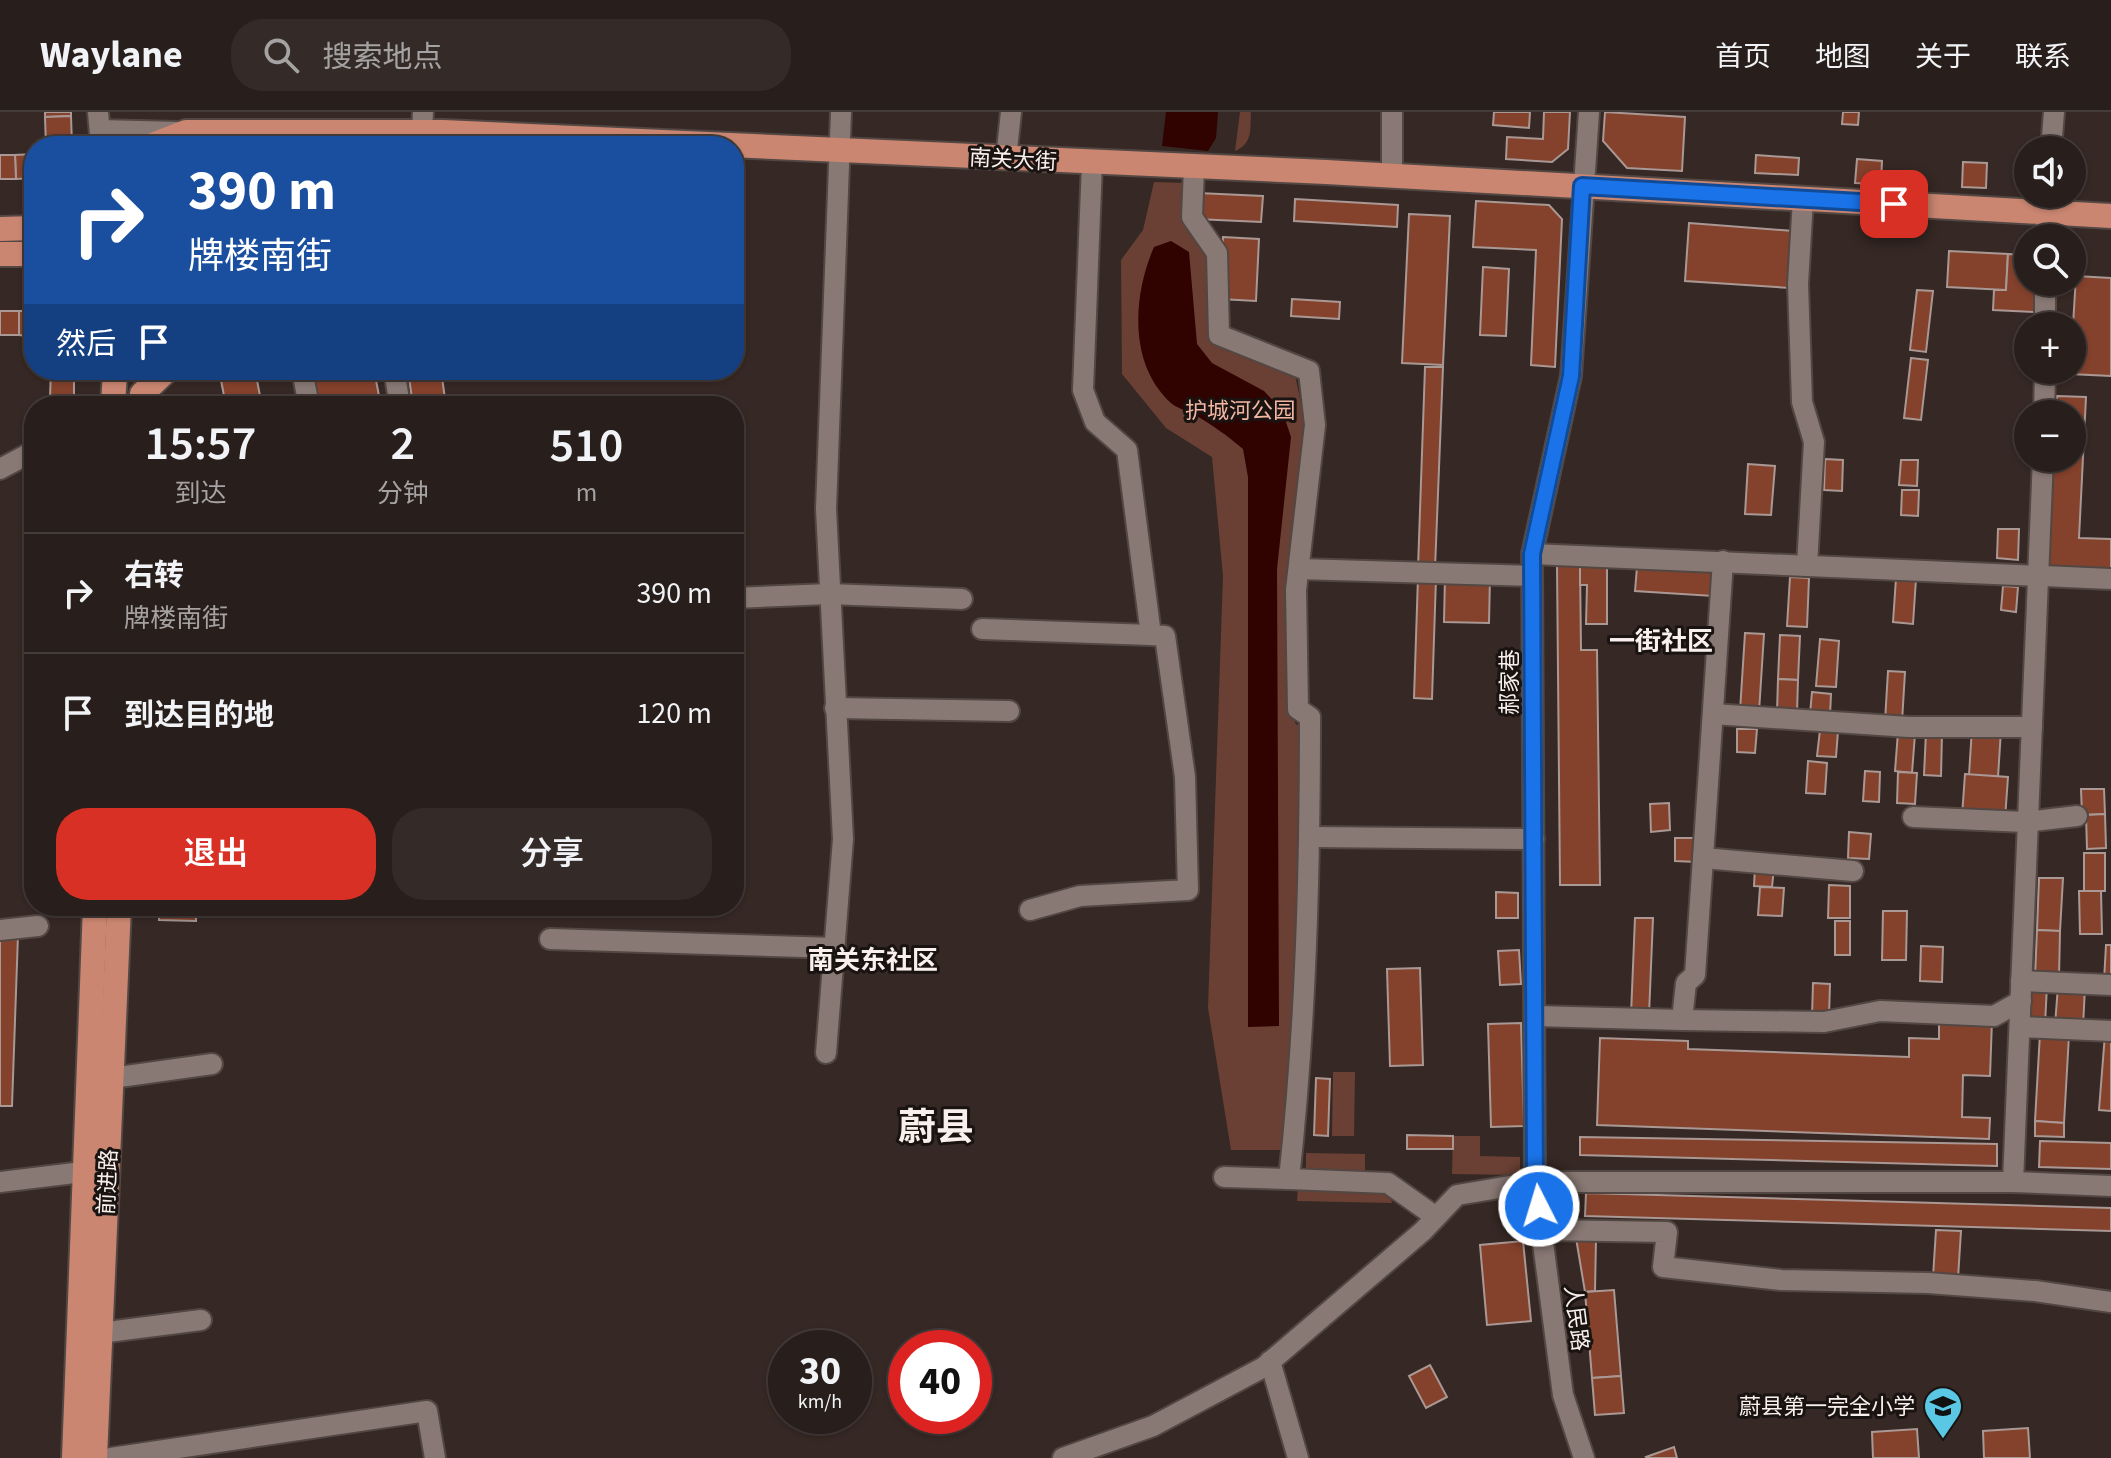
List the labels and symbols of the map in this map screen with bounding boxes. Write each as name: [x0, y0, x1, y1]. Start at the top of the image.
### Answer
street label: 南关大街: [968, 142, 1058, 178]
pin: [1860, 170, 1928, 238]
park label: 护城河公园: [1185, 395, 1295, 427]
district label: 一街社区: [1609, 623, 1713, 660]
street label: 郝家巷: [1494, 649, 1526, 715]
district label: 南关东社区: [808, 942, 938, 979]
district label: 蔚县: [898, 1101, 974, 1155]
street label: 前进路: [90, 1148, 126, 1216]
position arrow: [1497, 1164, 1581, 1248]
street label: 人民路: [1556, 1283, 1596, 1353]
speed limit sign: 40: [888, 1330, 992, 1434]
school or university icon: 蔚县第一完全小学: [1922, 1385, 1964, 1440]
place label: 蔚县第一完全小学: [1739, 1391, 1915, 1423]

